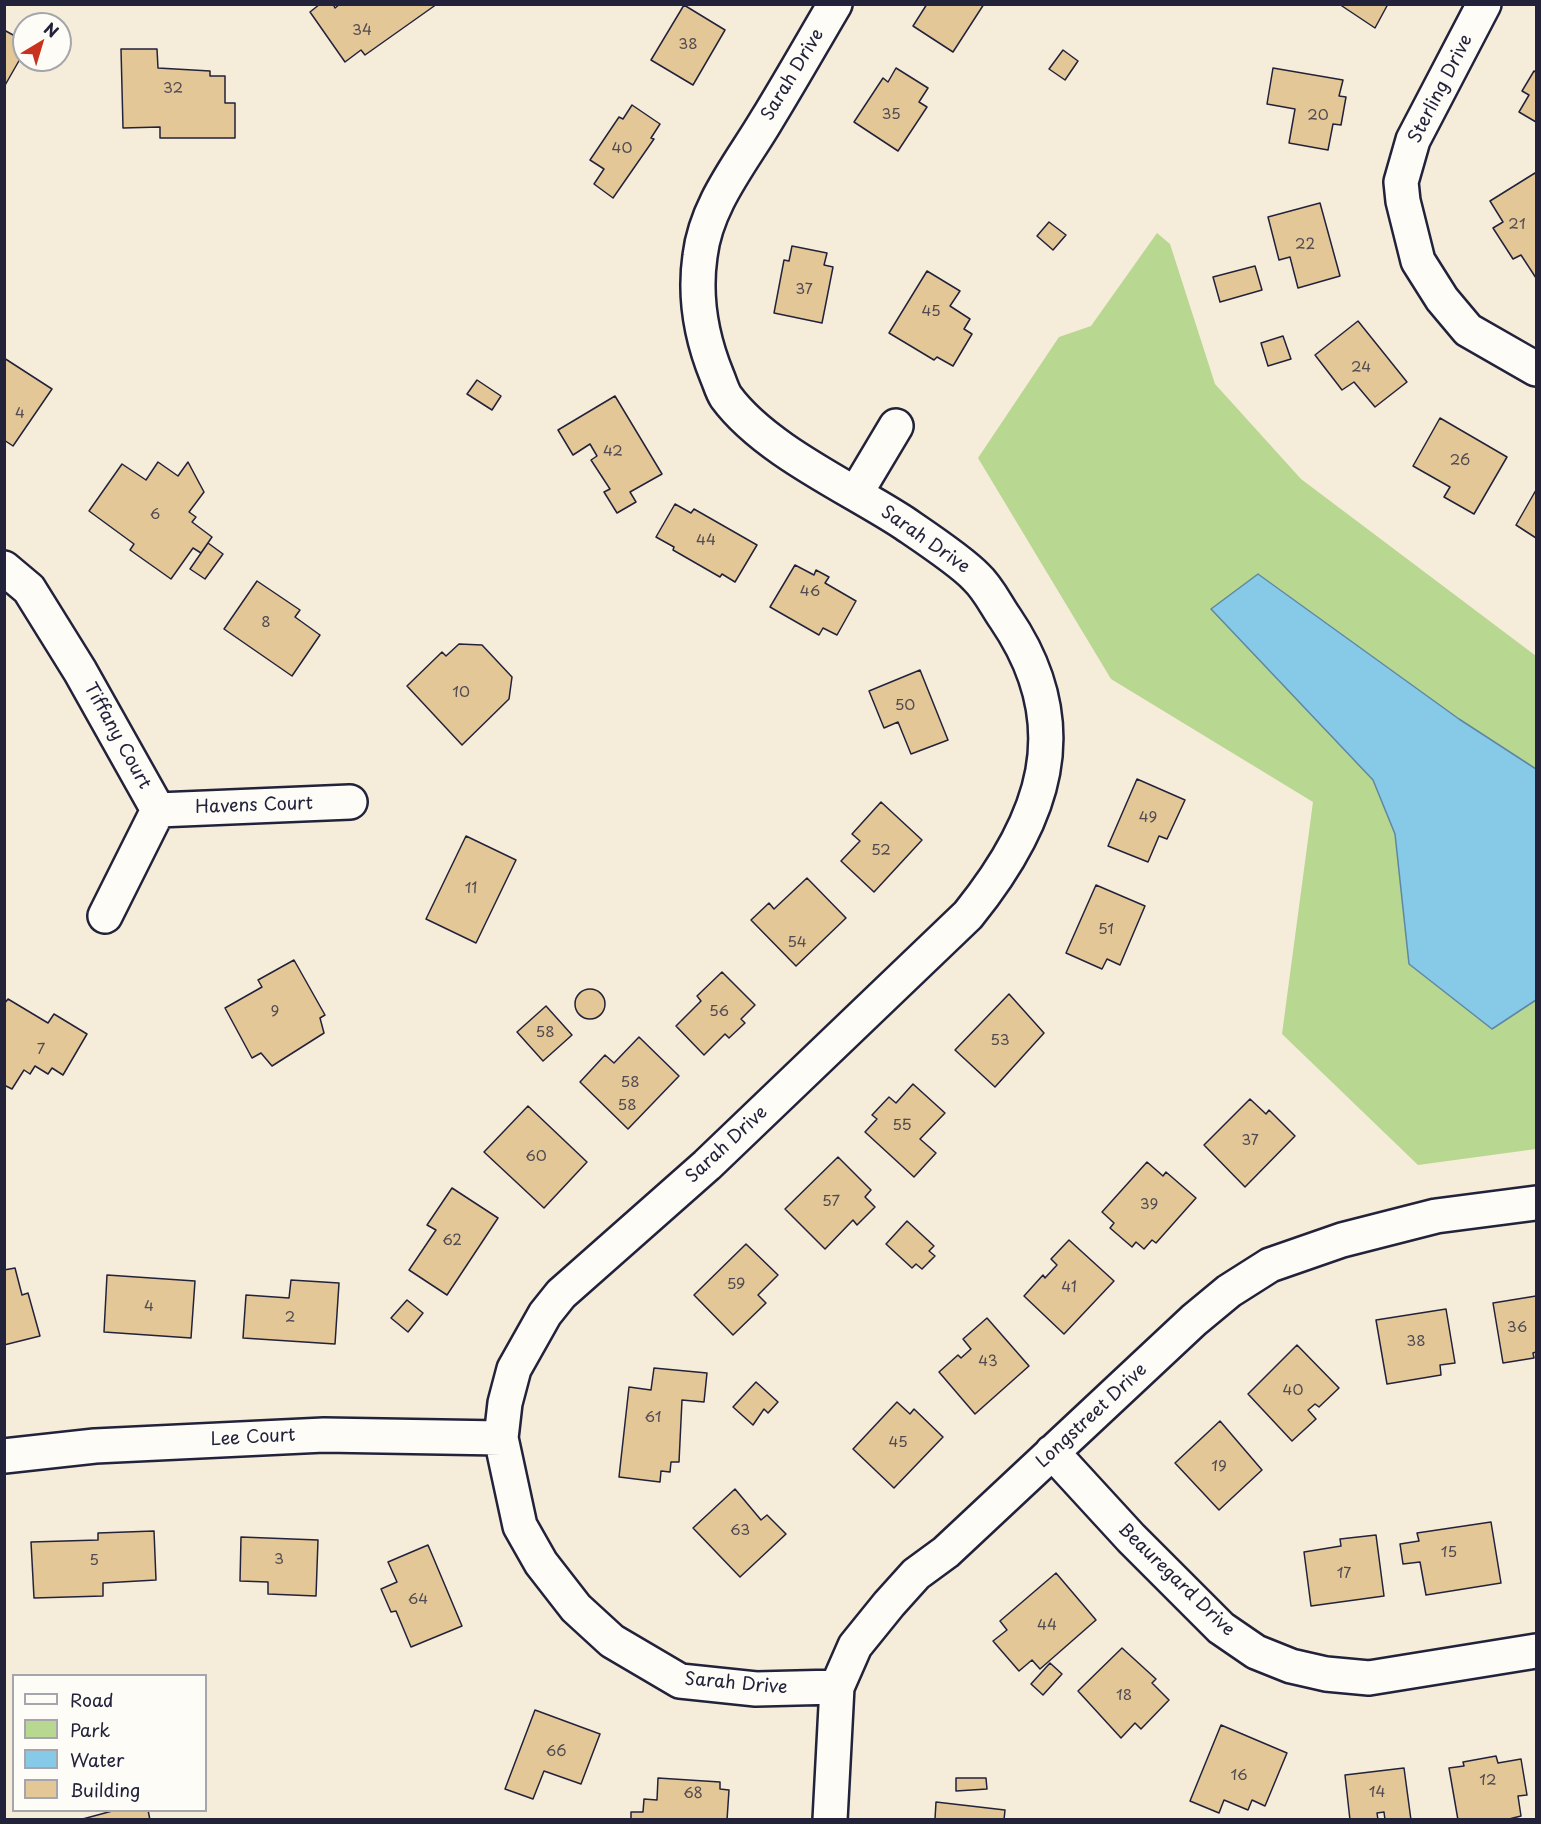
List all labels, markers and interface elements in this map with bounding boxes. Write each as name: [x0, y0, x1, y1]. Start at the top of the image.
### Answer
north arrow: [12, 12, 72, 72]
text: N: [39, 16, 64, 43]
house number: 34: [352, 22, 372, 40]
street label: Sarah Drive: [757, 25, 829, 125]
street label: Sterling Drive: [1404, 31, 1478, 147]
house number: 38: [678, 36, 698, 54]
house number: 32: [163, 80, 183, 98]
house number: 35: [881, 106, 901, 124]
house number: 20: [1307, 107, 1329, 125]
house number: 40: [612, 140, 632, 158]
house number: 21: [1508, 216, 1526, 234]
house number: 22: [1295, 236, 1315, 254]
house number: 37: [795, 281, 813, 299]
house number: 45: [921, 303, 941, 321]
house number: 24: [1351, 359, 1371, 377]
house number: 4: [15, 405, 25, 423]
house number: 42: [603, 443, 623, 461]
house number: 26: [1450, 452, 1470, 470]
street label: Sarah Drive: [876, 502, 974, 578]
house number: 6: [150, 506, 160, 524]
house number: 44: [696, 532, 716, 550]
house number: 46: [800, 583, 820, 601]
house number: 8: [261, 614, 271, 632]
street label: Tiffany Court: [79, 679, 155, 793]
house number: 10: [452, 684, 470, 702]
house number: 50: [895, 697, 915, 715]
street label: Havens Court: [195, 793, 313, 819]
house number: 49: [1139, 809, 1157, 827]
house number: 52: [871, 842, 891, 860]
house number: 11: [465, 880, 477, 898]
house number: 51: [1098, 921, 1114, 939]
house number: 54: [787, 934, 807, 952]
house number: 9: [271, 1003, 279, 1021]
house number: 56: [709, 1003, 729, 1021]
house number: 58: [535, 1024, 555, 1042]
house number: 53: [990, 1032, 1010, 1050]
house number: 7: [37, 1041, 45, 1059]
house number: 58: [620, 1074, 640, 1092]
house number: 58: [617, 1097, 637, 1115]
street label: Sarah Drive: [682, 1102, 772, 1188]
house number: 55: [892, 1117, 912, 1135]
house number: 37: [1241, 1132, 1259, 1150]
house number: 60: [525, 1148, 547, 1166]
house number: 57: [822, 1193, 840, 1211]
house number: 39: [1140, 1196, 1158, 1214]
house number: 62: [442, 1232, 462, 1250]
house number: 59: [727, 1276, 745, 1294]
house number: 41: [1061, 1279, 1077, 1297]
house number: 4: [144, 1298, 154, 1316]
house number: 2: [285, 1309, 295, 1327]
house number: 36: [1507, 1319, 1527, 1337]
house number: 38: [1406, 1333, 1426, 1351]
house number: 43: [978, 1353, 998, 1371]
street label: Longstreet Drive: [1032, 1359, 1152, 1473]
house number: 40: [1283, 1382, 1303, 1400]
house number: 61: [645, 1409, 661, 1427]
street label: Lee Court: [210, 1425, 296, 1451]
house number: 45: [888, 1434, 908, 1452]
house number: 19: [1211, 1458, 1227, 1476]
street label: Beauregard Drive: [1113, 1519, 1239, 1641]
house number: 63: [730, 1522, 750, 1540]
house number: 15: [1441, 1544, 1457, 1562]
house number: 3: [274, 1551, 284, 1569]
house number: 5: [89, 1552, 99, 1570]
house number: 17: [1337, 1565, 1351, 1583]
house number: 64: [408, 1591, 428, 1609]
house number: 44: [1037, 1617, 1057, 1635]
street label: Sarah Drive: [684, 1669, 788, 1699]
legend: [12, 1674, 207, 1812]
text: Road: [70, 1686, 114, 1713]
house number: 18: [1116, 1687, 1132, 1705]
text: Park: [70, 1716, 110, 1743]
house number: 66: [546, 1743, 566, 1761]
text: Water: [70, 1746, 124, 1773]
house number: 16: [1230, 1767, 1248, 1785]
house number: 12: [1479, 1772, 1497, 1790]
text: Building: [70, 1776, 140, 1803]
house number: 14: [1369, 1784, 1385, 1802]
house number: 68: [683, 1785, 703, 1803]

